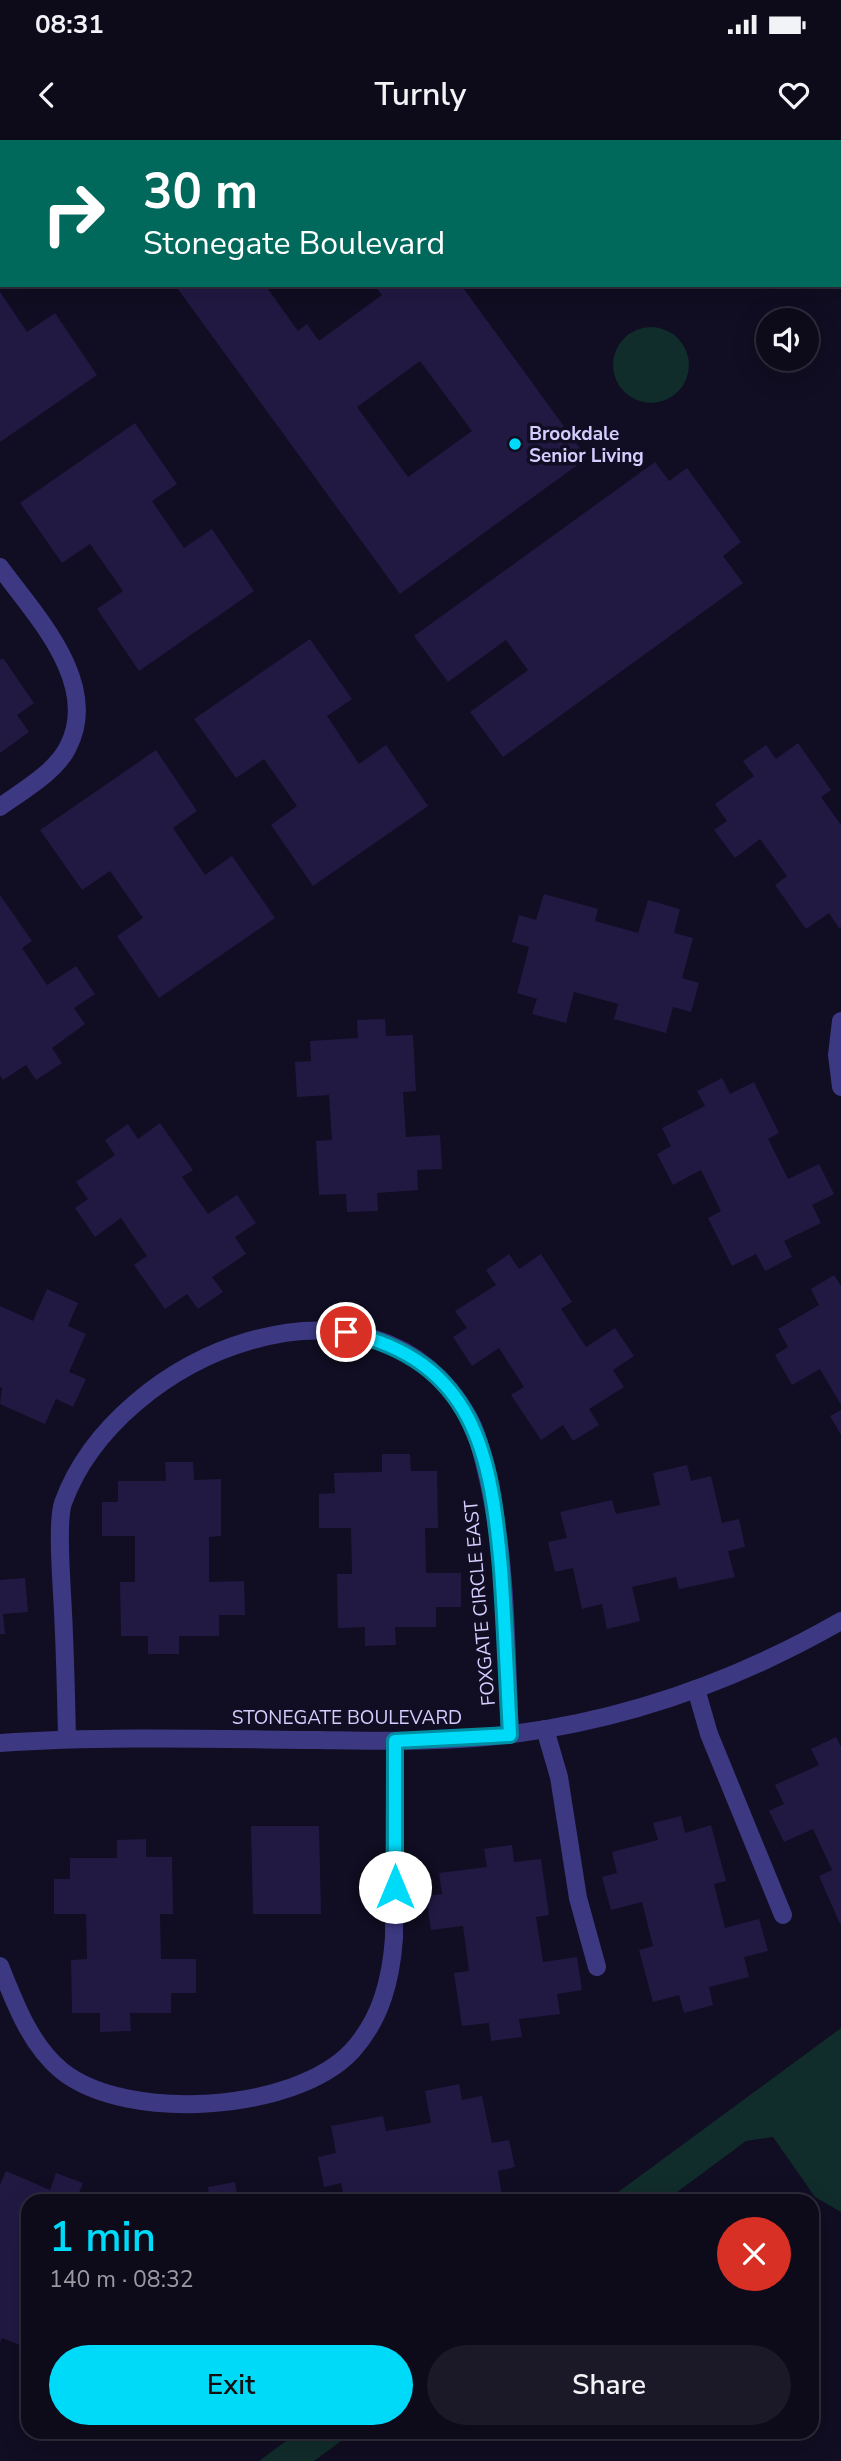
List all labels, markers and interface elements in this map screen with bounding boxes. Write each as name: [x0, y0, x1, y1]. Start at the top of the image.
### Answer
text: 08:31: [35, 7, 104, 42]
text: Turnly: [375, 73, 466, 116]
icon: back: [28, 76, 66, 114]
icon: heart: [775, 76, 813, 114]
text: 30 m: [143, 158, 258, 225]
icon: right: [28, 168, 119, 259]
text: Stonegate Boulevard: [143, 222, 445, 265]
map controls: [756, 308, 819, 371]
button: sound: [756, 308, 819, 371]
place label: Brookdale Senior Living: [529, 421, 644, 469]
marker: Brookdale Senior Living: [507, 436, 523, 452]
pin: [316, 1302, 376, 1362]
icon: arrive: [327, 1313, 365, 1351]
street label: FOXGATE CIRCLE EAST: [458, 1498, 502, 1707]
street label: STONEGATE BOULEVARD: [232, 1705, 462, 1731]
position arrow: [358, 1850, 432, 1924]
text: 1 min: [49, 2209, 156, 2266]
button: close: [717, 2217, 791, 2291]
text: 140 m · 08:32: [49, 2264, 194, 2295]
button: Exit: [49, 2345, 413, 2425]
button: Share: [427, 2345, 791, 2425]

